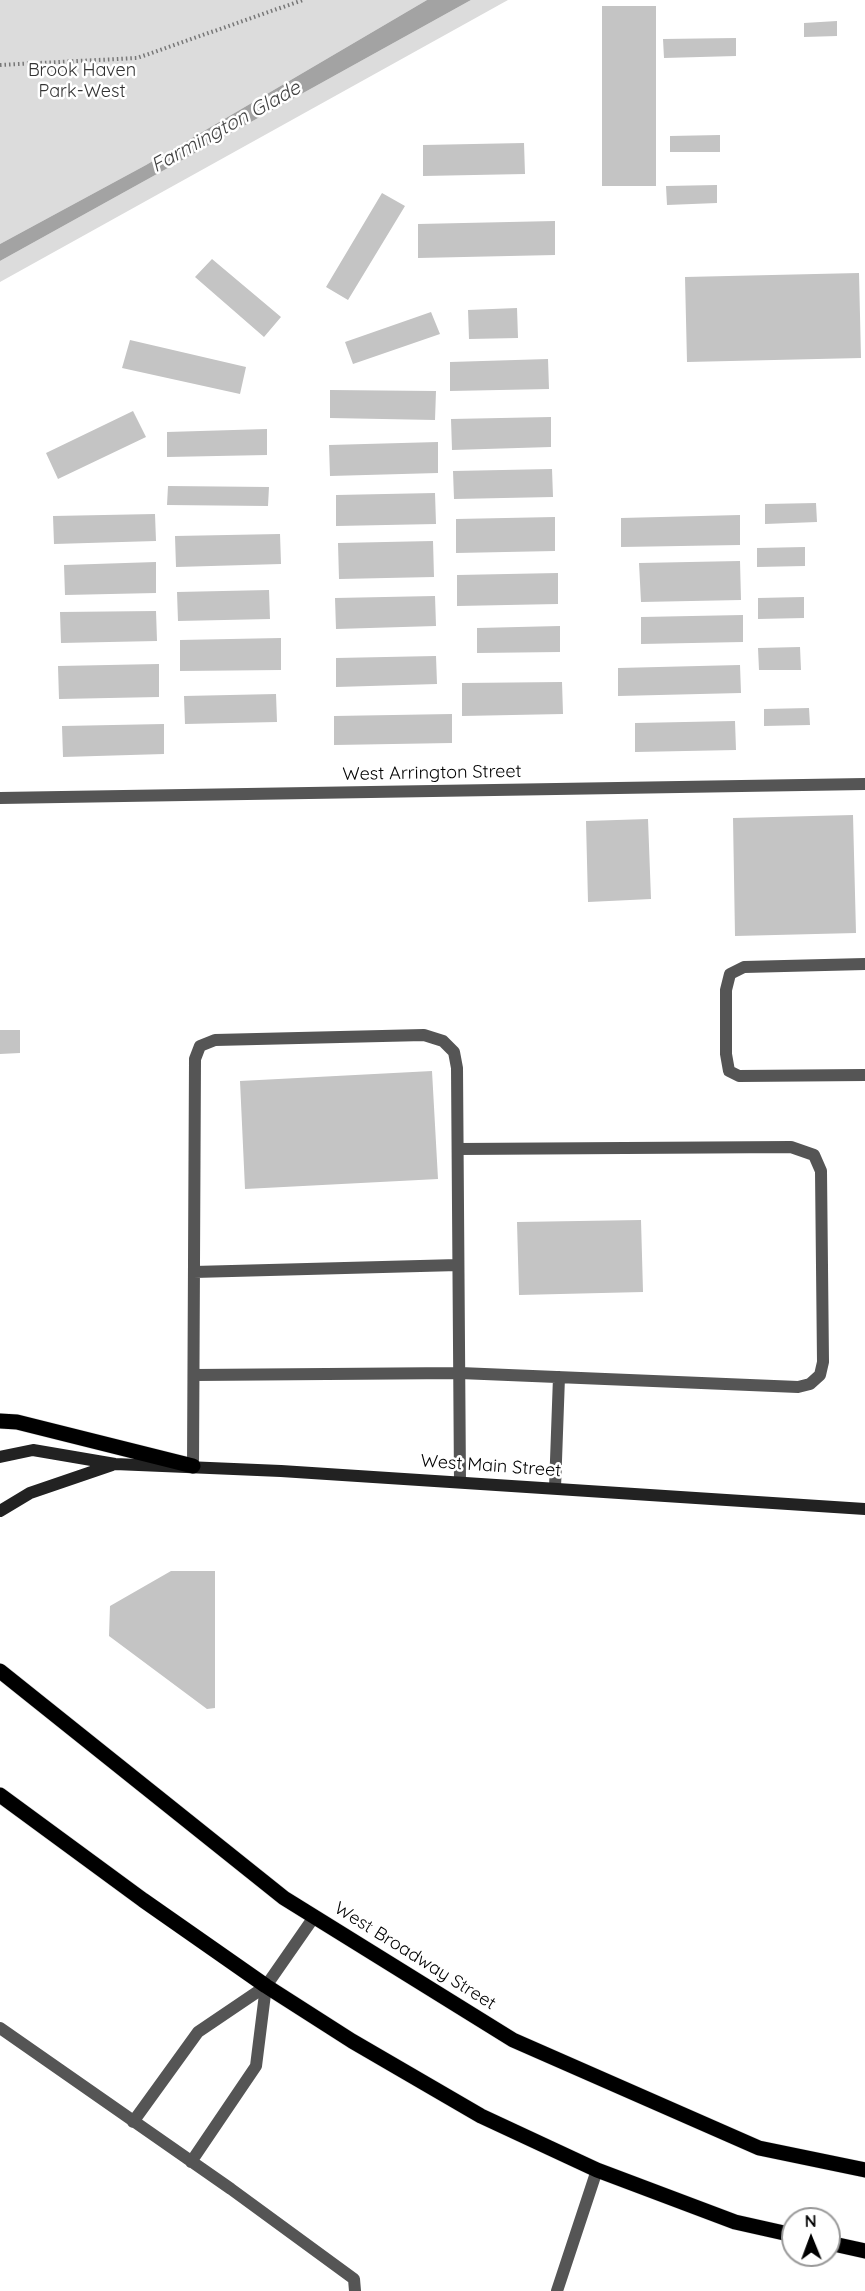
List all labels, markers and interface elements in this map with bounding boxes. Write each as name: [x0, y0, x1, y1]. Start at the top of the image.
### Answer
park label: Brook Haven Park-West: [28, 60, 136, 103]
water label: Farmington Glade: [147, 76, 305, 178]
street label: West Arrington Street: [342, 761, 522, 785]
street label: West Main Street: [420, 1450, 562, 1482]
street label: West Broadway Street: [330, 1897, 500, 2015]
north arrow: [781, 2207, 841, 2267]
text: N: [805, 2211, 817, 2231]

